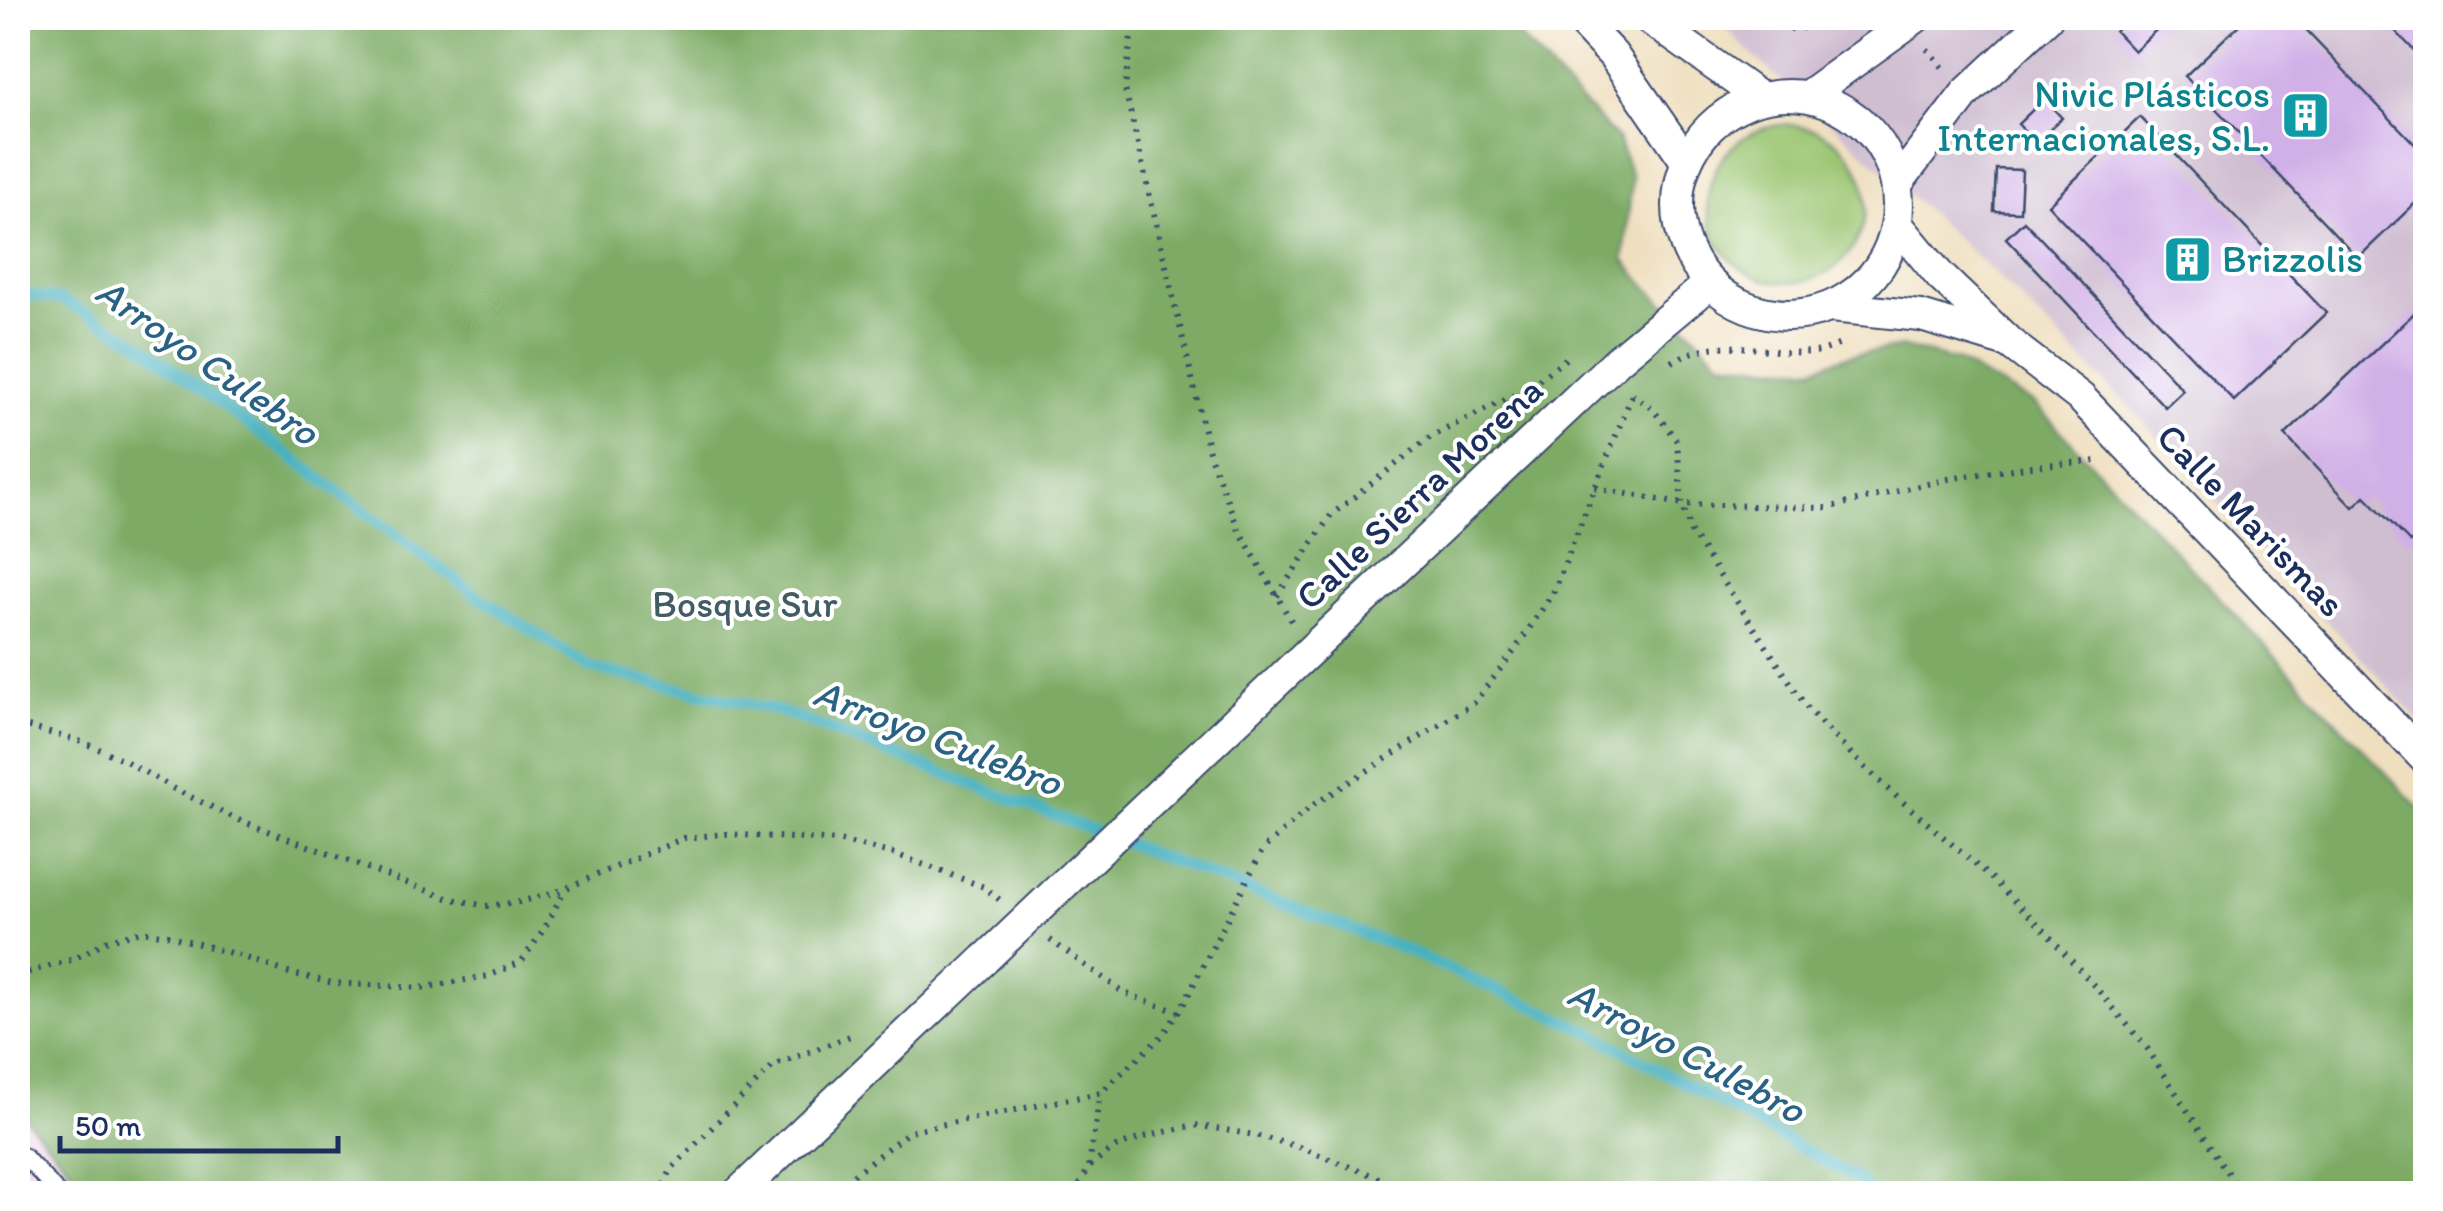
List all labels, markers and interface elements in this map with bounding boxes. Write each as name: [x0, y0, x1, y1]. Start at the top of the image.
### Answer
place label: Nivic Plásticos Internacionales, S.L.: [1937, 71, 2270, 161]
building icon: Nivic Plásticos Internacionales, S.L.: [2279, 90, 2331, 142]
building icon: Brizzolis: [2161, 233, 2213, 285]
place label: Brizzolis: [2222, 236, 2363, 282]
water label: Arroyo Culebro: [87, 267, 330, 456]
street label: Calle Sierra Morena: [1286, 367, 1552, 619]
street label: Calle Marismas: [2147, 414, 2355, 626]
park label: Bosque Sur: [652, 581, 838, 627]
water label: Arroyo Culebro: [808, 668, 1070, 807]
water label: Arroyo Culebro: [1561, 969, 1815, 1134]
scale bar: [60, 1091, 338, 1153]
text: 50 m: [75, 1107, 141, 1144]

